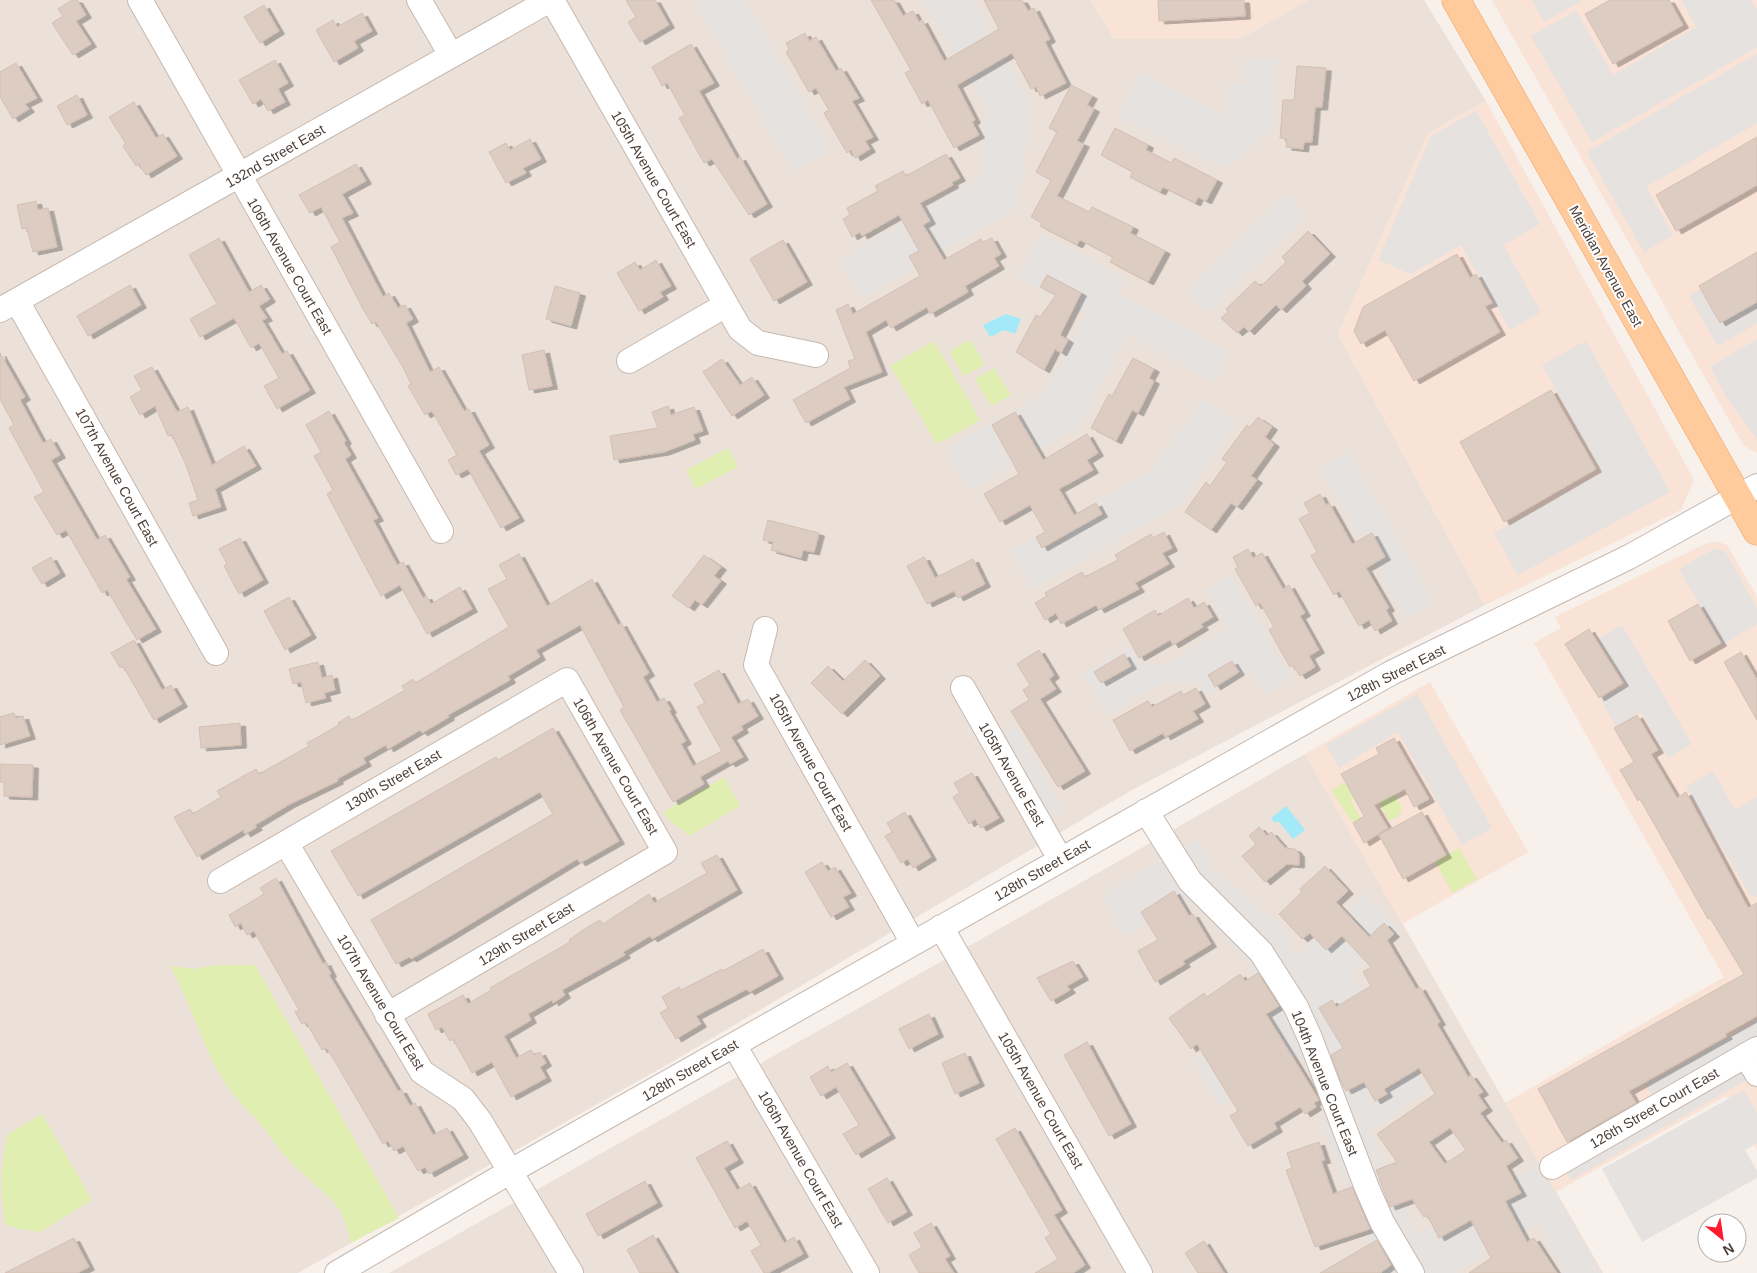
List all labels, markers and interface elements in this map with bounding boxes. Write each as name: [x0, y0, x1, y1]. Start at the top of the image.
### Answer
street label: 105th Avenue Court East: [608, 108, 700, 250]
street label: 132nd Street East: [222, 121, 328, 191]
street label: 106th Avenue Court East: [244, 195, 336, 337]
street label: Meridian Avenue East: [1566, 203, 1646, 329]
street label: 107th Avenue Court East: [72, 405, 162, 549]
street label: 128th Street East: [1344, 641, 1448, 705]
street label: 105th Avenue Court East: [766, 690, 856, 834]
street label: 106th Avenue Court East: [570, 695, 662, 837]
street label: 105th Avenue East: [976, 719, 1048, 829]
street label: 130th Street East: [342, 746, 444, 814]
street label: 128th Street East: [991, 836, 1093, 904]
street label: 129th Street East: [476, 899, 577, 969]
street label: 107th Avenue Court East: [334, 931, 428, 1073]
street label: 104th Avenue Court East: [1288, 1008, 1362, 1158]
street label: 105th Avenue Court East: [995, 1029, 1087, 1171]
street label: 128th Street East: [639, 1036, 741, 1104]
street label: 126th Street Court East: [1587, 1064, 1721, 1152]
street label: 106th Avenue Court East: [755, 1088, 847, 1230]
north arrow: [1697, 1213, 1747, 1263]
text: N: [1720, 1240, 1737, 1259]

